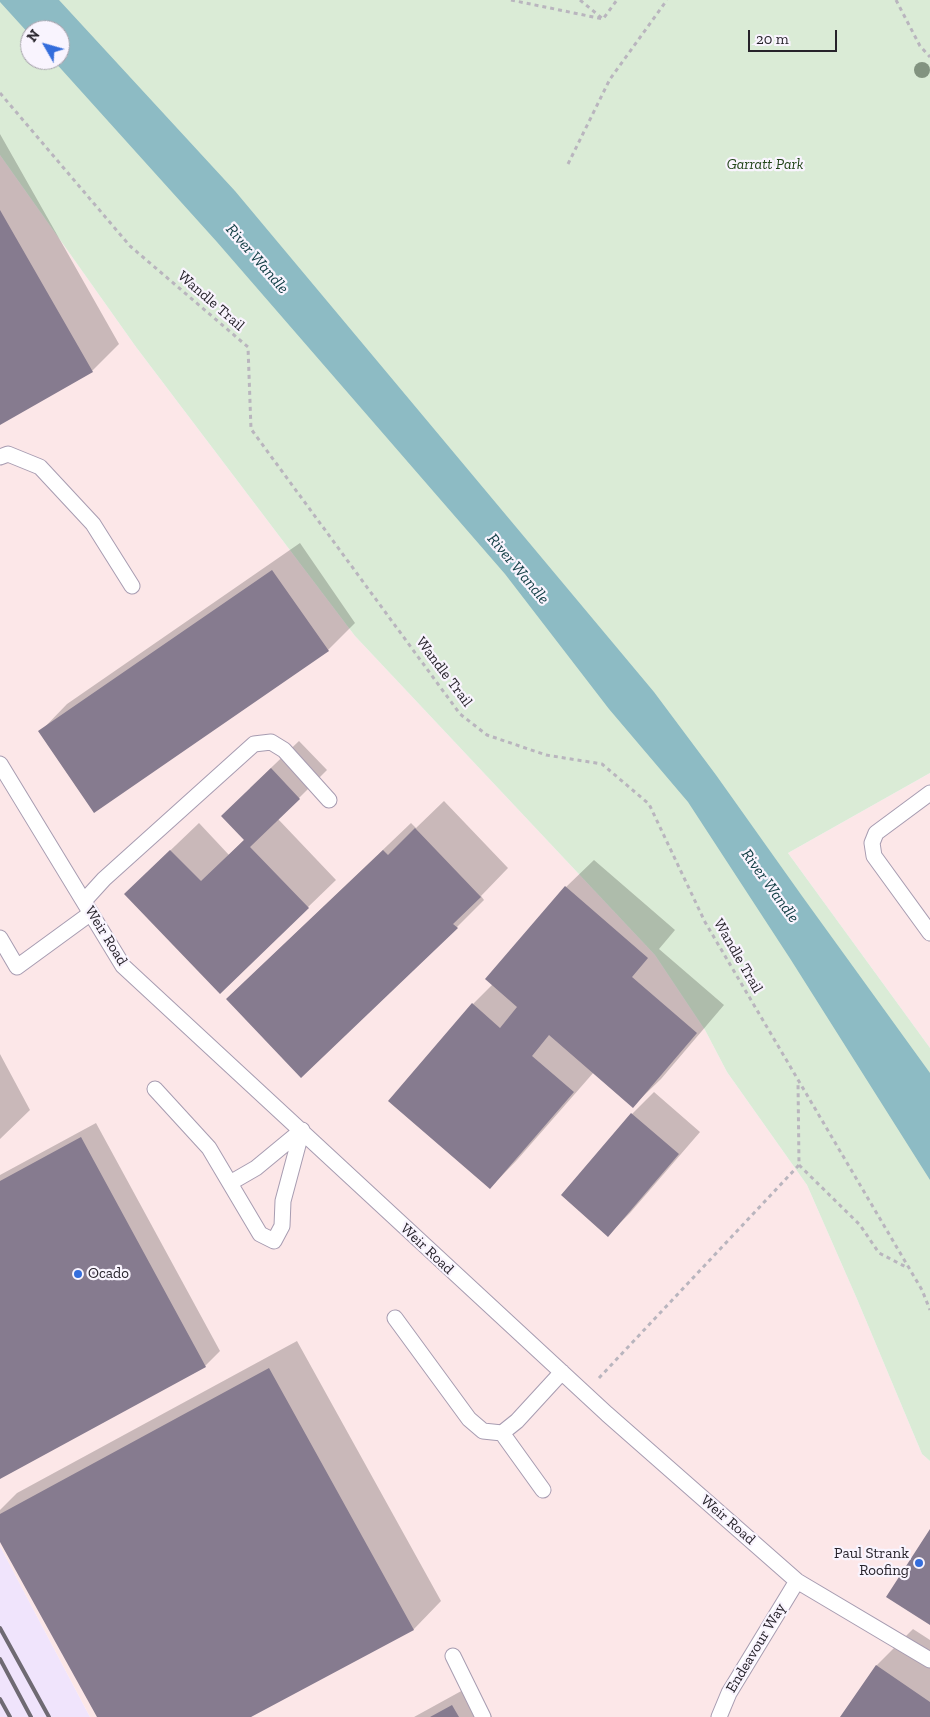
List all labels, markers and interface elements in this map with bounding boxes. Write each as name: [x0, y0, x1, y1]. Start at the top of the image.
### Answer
north arrow: [20, 20, 70, 70]
scale bar: [750, 20, 839, 52]
text: N: [24, 27, 44, 46]
text: 20 m: [756, 30, 789, 48]
park label: Garratt Park: [727, 156, 803, 174]
water label: River Wandle: [221, 220, 293, 298]
street label: Wandle Trail: [174, 267, 248, 335]
water label: River Wandle: [483, 530, 553, 608]
street label: Wandle Trail: [412, 634, 476, 710]
water label: River Wandle: [737, 845, 803, 927]
street label: Weir Road: [81, 903, 131, 969]
street label: Wandle Trail: [710, 916, 766, 996]
street label: Weir Road: [397, 1220, 457, 1278]
place label: Ocado: [88, 1265, 129, 1283]
marker: Ocado: [72, 1268, 84, 1280]
street label: Weir Road: [697, 1491, 759, 1549]
place label: Paul Strank Roofing: [834, 1545, 909, 1580]
marker: Paul Strank Roofing: [913, 1557, 925, 1569]
street label: Endeavour Way: [722, 1600, 790, 1696]

